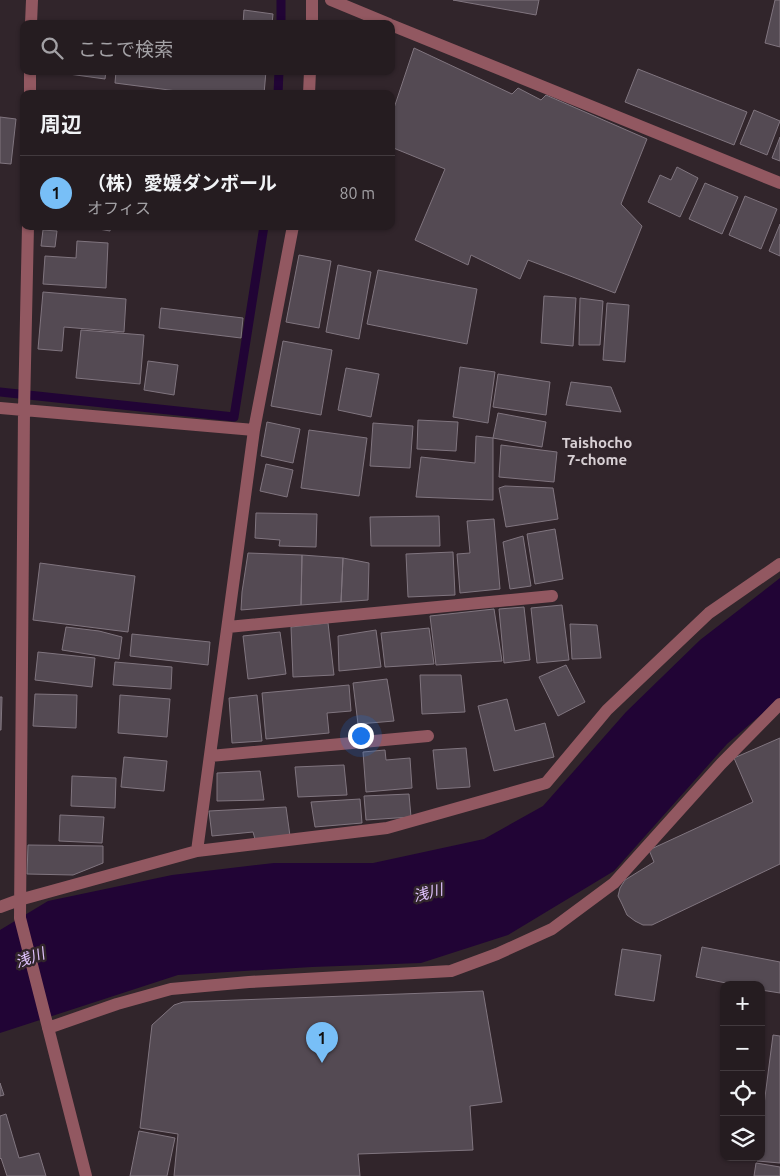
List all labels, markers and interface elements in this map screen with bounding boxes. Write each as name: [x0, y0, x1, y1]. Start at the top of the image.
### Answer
search box: [20, 20, 395, 75]
icon: search: [38, 34, 66, 62]
text: ここで検索: [78, 38, 173, 60]
text: 周辺: [40, 112, 82, 136]
text: （株）愛媛ダンボール: [87, 172, 277, 194]
text: 1: [51, 184, 61, 202]
text: 80 m: [339, 184, 375, 202]
text: オフィス: [87, 199, 151, 217]
district label: Taishocho 7-chome: [562, 434, 632, 468]
your location: [348, 723, 374, 749]
water label: 浅川: [411, 880, 446, 904]
water label: 浅川: [13, 944, 49, 971]
map controls: [720, 981, 765, 1161]
button: +: [720, 981, 765, 1026]
pin: 1: [306, 1022, 338, 1063]
button: −: [720, 1026, 765, 1071]
button: locate: [720, 1071, 765, 1116]
button: layers: [720, 1116, 765, 1161]

